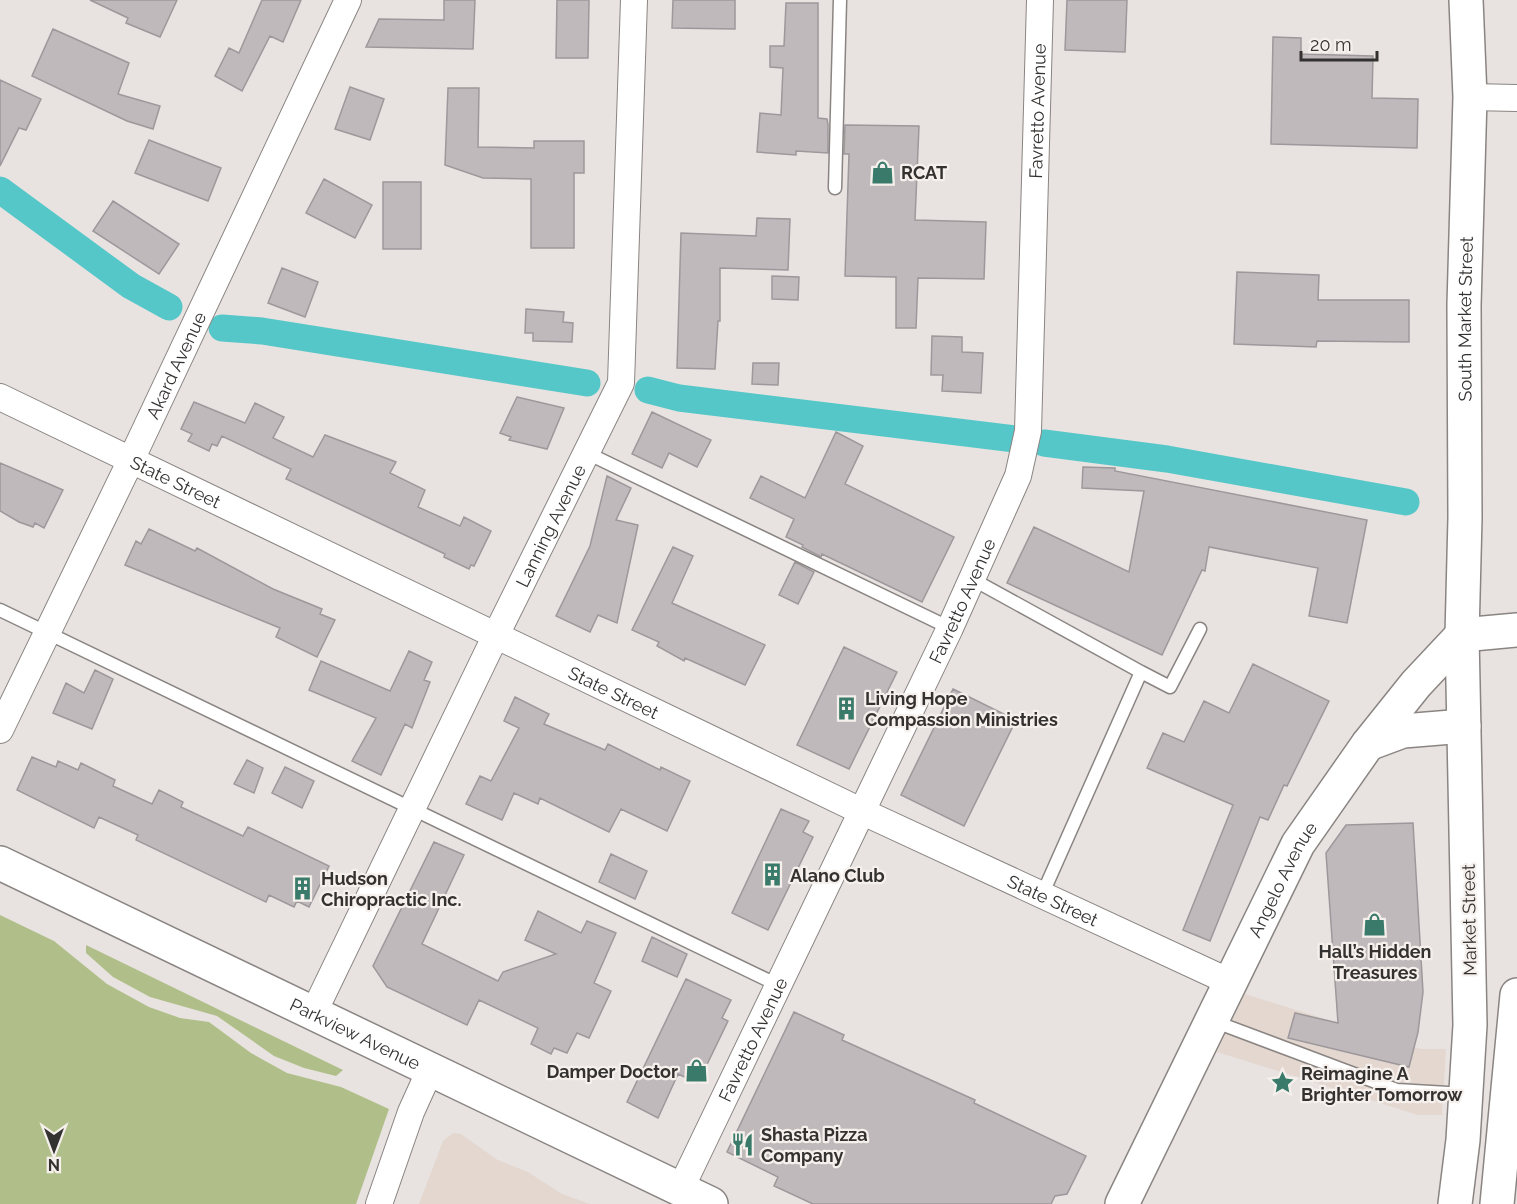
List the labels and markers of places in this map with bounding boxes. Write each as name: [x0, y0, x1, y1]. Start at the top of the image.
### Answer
shop icon: RCAT: [870, 159, 896, 185]
place label: RCAT: [901, 162, 947, 183]
place label: Living Hope Compassion Ministries: [865, 688, 1058, 730]
building icon: Living Hope Compassion Ministries: [834, 695, 860, 721]
building icon: Alano Club: [759, 862, 785, 888]
place label: Alano Club: [790, 865, 885, 886]
place label: Hudson Chiropractic Inc.: [321, 868, 462, 910]
building icon: Hudson Chiropractic Inc.: [290, 875, 316, 901]
shop icon: Hall’s Hidden Treasures: [1362, 912, 1388, 938]
place label: Hall’s Hidden Treasures: [1319, 941, 1431, 983]
shop icon: Damper Doctor: [683, 1058, 709, 1084]
place label: Damper Doctor: [546, 1061, 678, 1082]
place label: Reimagine A Brighter Tomorrow: [1301, 1063, 1463, 1105]
place icon: Reimagine A Brighter Tomorrow: [1270, 1070, 1296, 1096]
place label: Shasta Pizza Company: [761, 1124, 868, 1166]
restaurant icon: Shasta Pizza Company: [730, 1131, 756, 1157]

